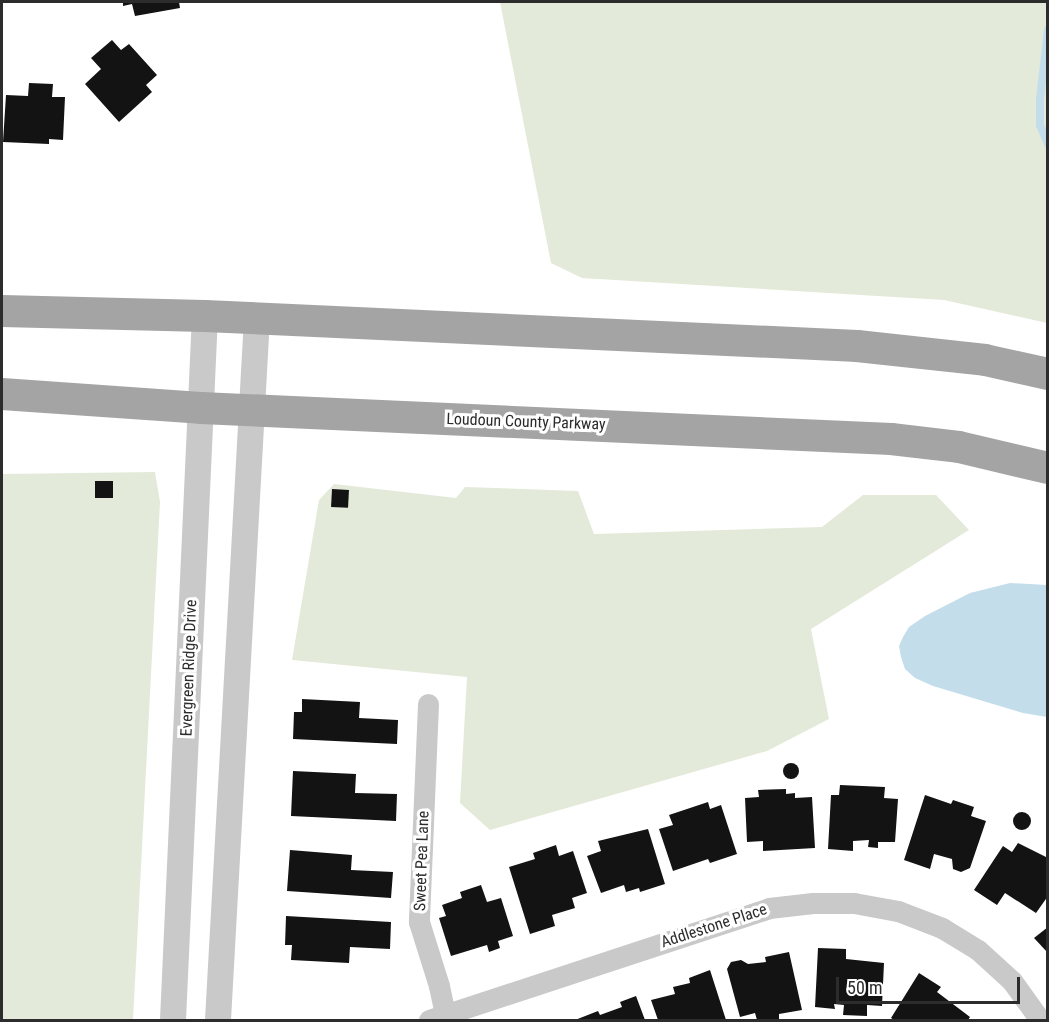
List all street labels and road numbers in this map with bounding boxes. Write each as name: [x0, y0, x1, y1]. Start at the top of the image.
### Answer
street label: Loudoun County Parkway: [446, 410, 606, 434]
street label: Evergreen Ridge Drive: [177, 599, 201, 737]
street label: Sweet Pea Lane: [411, 811, 433, 911]
street label: Addlestone Place: [659, 900, 769, 952]

